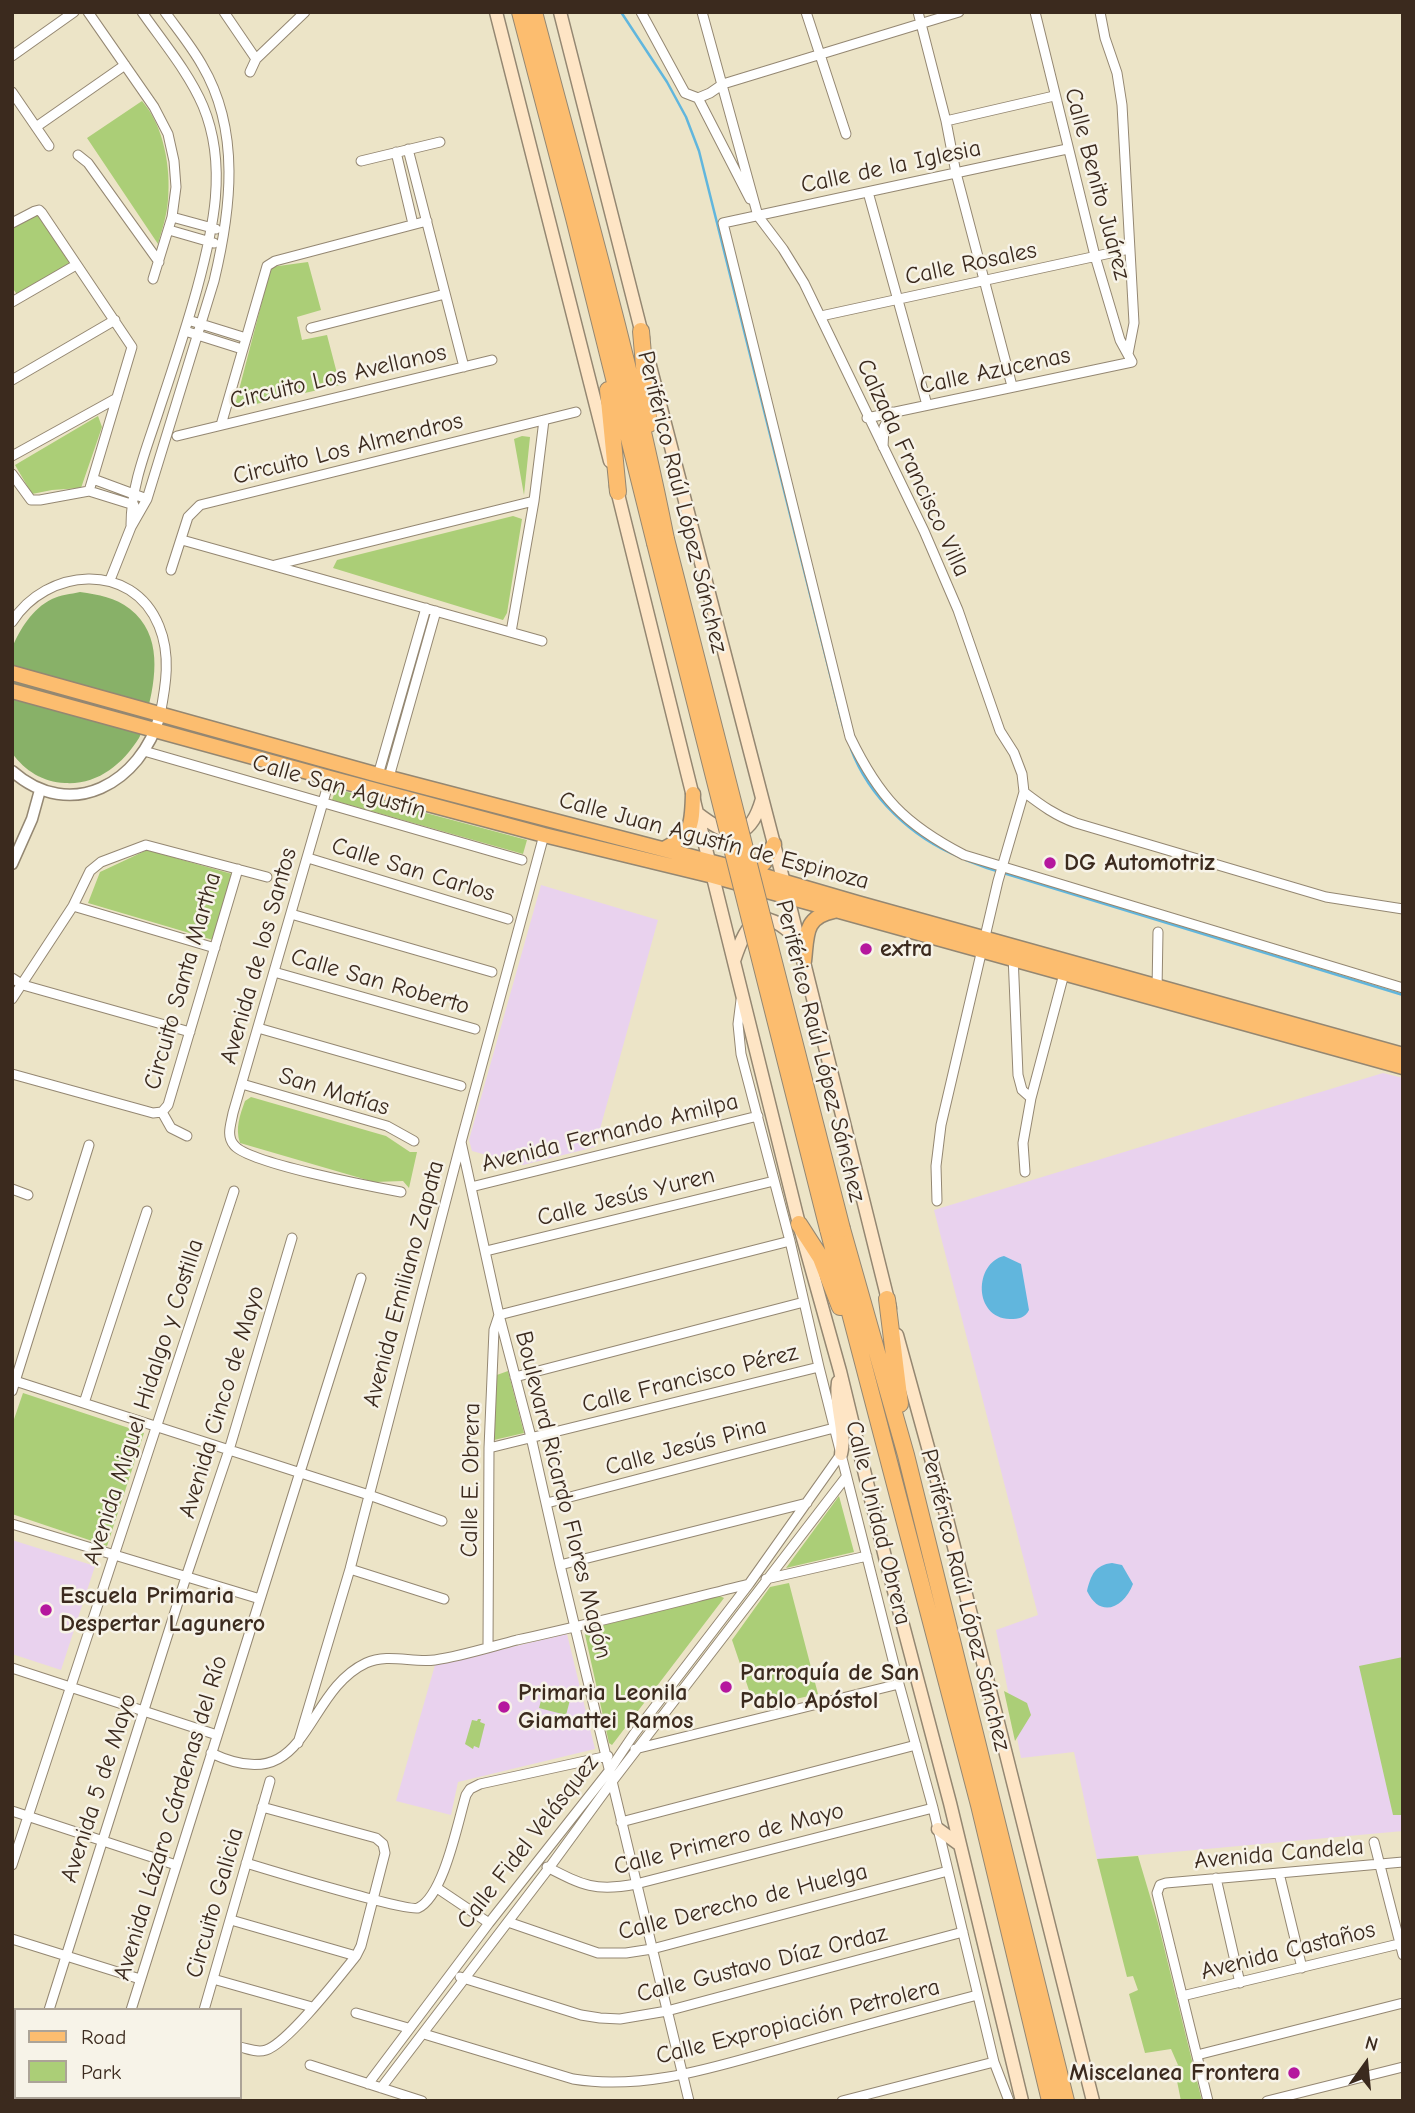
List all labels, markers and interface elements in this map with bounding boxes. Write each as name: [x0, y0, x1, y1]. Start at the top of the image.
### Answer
street label: Calle Benito Juárez: [1058, 85, 1136, 283]
street label: Calle de la Iglesia: [798, 134, 984, 200]
street label: Calle Rosales: [903, 236, 1039, 292]
street label: Circuito Los Avellanos: [227, 338, 449, 416]
street label: Calle Azucenas: [917, 341, 1073, 401]
street label: Periférico Raúl López Sánchez: [631, 348, 733, 656]
street label: Calzada Francisco Villa: [850, 355, 976, 581]
street label: Circuito Los Almendros: [230, 406, 466, 492]
street label: Calle San Agustín: [249, 748, 429, 826]
street label: Calle Juan Agustín de Espinoza: [556, 786, 872, 896]
street label: Calle San Carlos: [328, 832, 498, 908]
street label: Avenida de los Santos: [214, 845, 304, 1067]
place label: DG Automotriz: [1064, 849, 1215, 877]
marker: DG Automotriz: [1042, 855, 1058, 871]
street label: Circuito Santa Martha: [138, 869, 228, 1093]
street label: Periférico Raúl López Sánchez: [769, 897, 871, 1205]
place label: extra: [880, 935, 933, 963]
marker: extra: [858, 941, 874, 957]
street label: Calle San Roberto: [287, 943, 473, 1021]
street label: San Matías: [275, 1062, 393, 1122]
street label: Avenida Fernando Amilpa: [479, 1087, 741, 1179]
street label: Avenida Emiliano Zapata: [357, 1157, 451, 1411]
street label: Calle Jesús Yuren: [534, 1161, 718, 1233]
street label: Avenida Miguel Hidalgo y Costilla: [78, 1235, 210, 1569]
street label: Avenida Cinco de Mayo: [173, 1282, 271, 1522]
street label: Boulevard Ricardo Flores Magón: [508, 1328, 618, 1662]
street label: Calle Francisco Pérez: [579, 1338, 801, 1420]
street label: Calle E. Obrera: [455, 1402, 487, 1558]
street label: Calle Jesús Pina: [602, 1412, 770, 1482]
street label: Calle Unidad Obrera: [839, 1418, 917, 1628]
street label: Periférico Raúl López Sánchez: [914, 1446, 1016, 1754]
place label: Escuela Primaria Despertar Lagunero: [60, 1582, 265, 1638]
marker: Escuela Primaria Despertar Lagunero: [38, 1602, 54, 1618]
street label: Avenida Lázaro Cárdenas del Río: [108, 1652, 234, 1984]
place label: Parroquía de San Pablo Apóstol: [740, 1659, 919, 1715]
place label: Primaria Leonila Giamattei Ramos: [518, 1679, 693, 1735]
marker: Parroquía de San Pablo Apóstol: [718, 1679, 734, 1695]
street label: Avenida 5 de Mayo: [55, 1690, 143, 1886]
marker: Primaria Leonila Giamattei Ramos: [496, 1699, 512, 1715]
street label: Calle Fidel Velásquez: [451, 1749, 605, 1935]
street label: Calle Primero de Mayo: [611, 1796, 847, 1882]
street label: Circuito Galicia: [180, 1825, 250, 1981]
street label: Avenida Candela: [1193, 1832, 1365, 1876]
street label: Calle Derecho de Huelga: [615, 1857, 871, 1947]
street label: Avenida Castaños: [1198, 1915, 1378, 1987]
street label: Calle Gustavo Díaz Ordaz: [634, 1919, 890, 2009]
street label: Calle Expropiación Petrolera: [653, 1973, 943, 2071]
legend: [14, 2008, 242, 2099]
text: Road: [81, 2025, 126, 2049]
north arrow: [1331, 2029, 1401, 2099]
text: N: [1363, 2031, 1380, 2056]
place label: Miscelanea Frontera: [1069, 2059, 1280, 2087]
text: Park: [81, 2060, 121, 2084]
marker: Miscelanea Frontera: [1286, 2065, 1302, 2081]

